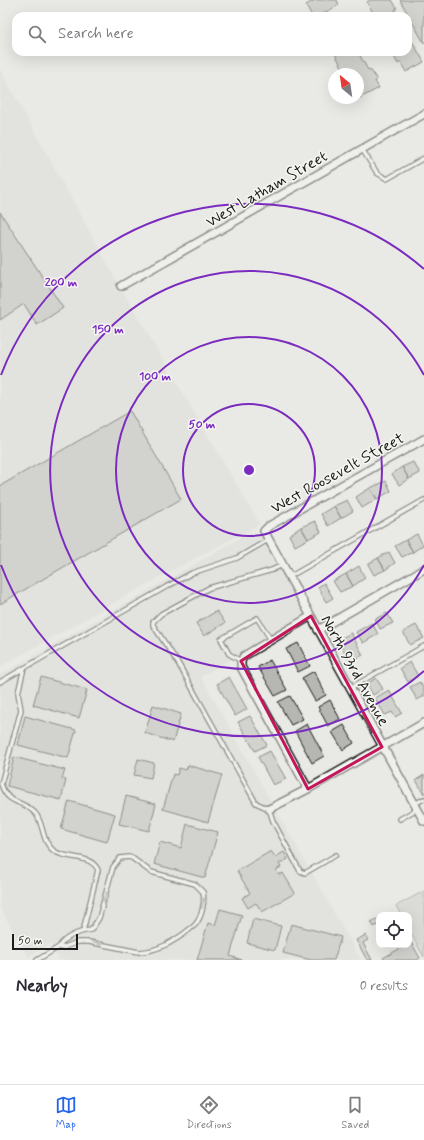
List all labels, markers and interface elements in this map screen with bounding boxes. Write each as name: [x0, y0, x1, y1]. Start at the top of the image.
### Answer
search box: [12, 12, 412, 56]
icon: search: [26, 23, 48, 45]
text: Search here: [58, 24, 134, 44]
north arrow: [328, 68, 364, 104]
street label: West Latham Street: [202, 146, 331, 233]
text: 200 m: [45, 275, 78, 291]
text: 150 m: [92, 322, 124, 338]
text: 100 m: [139, 369, 172, 385]
text: 50 m: [189, 417, 216, 433]
street label: West Roosevelt Street: [267, 428, 409, 519]
centre of rings: [242, 463, 256, 477]
street label: North 93rd Avenue: [315, 611, 394, 730]
one-way arrow: [101, 891, 107, 904]
one-way arrow: [200, 897, 206, 910]
map controls: [376, 912, 412, 948]
button: locate: [376, 912, 412, 948]
scale bar: [12, 932, 78, 951]
text: 50 m: [18, 934, 43, 948]
one-way arrow: [90, 941, 103, 947]
text: Nearby: [16, 975, 68, 997]
text: 0 results: [360, 978, 408, 995]
tab: Map: [55, 1094, 77, 1132]
tab: Directions: [186, 1094, 232, 1132]
tab: Saved: [341, 1094, 369, 1132]

